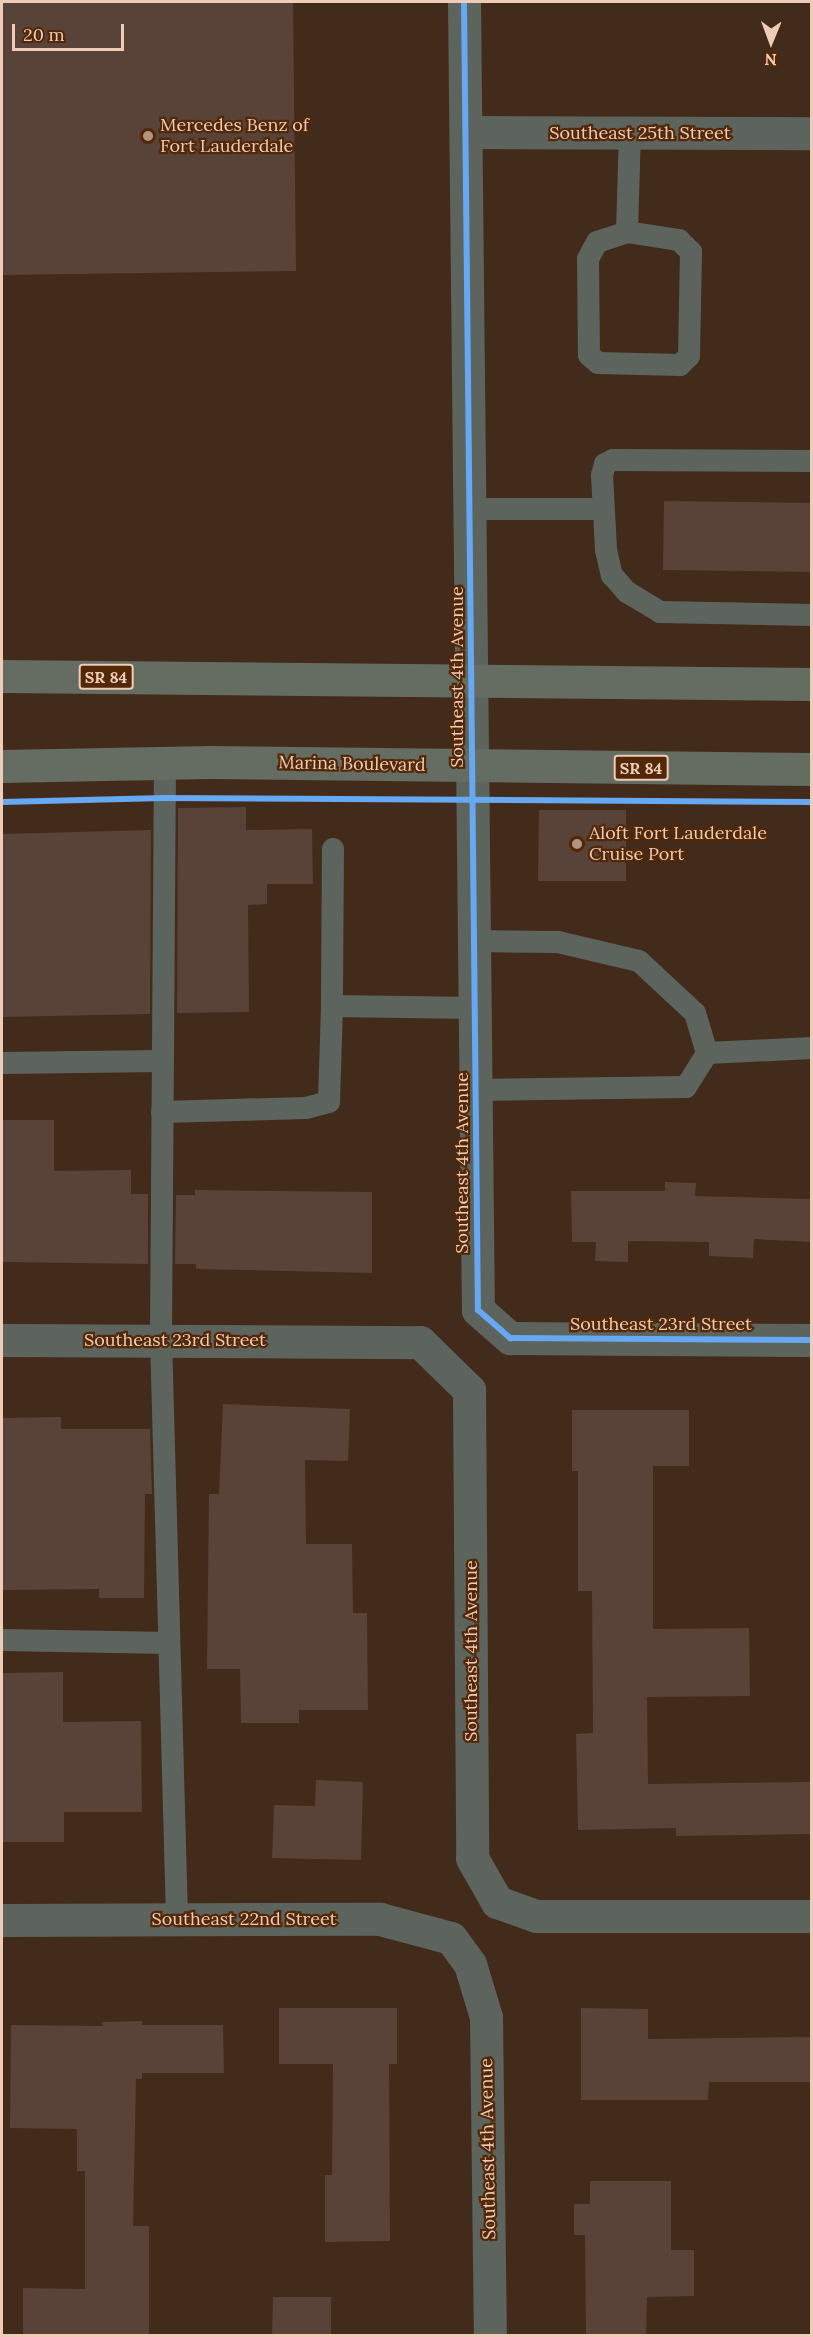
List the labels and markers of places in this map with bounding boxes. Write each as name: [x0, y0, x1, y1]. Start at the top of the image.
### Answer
place label: Mercedes Benz of Fort Lauderdale: [160, 115, 309, 158]
marker: Mercedes Benz of Fort Lauderdale: [141, 129, 155, 143]
place label: Aloft Fort Lauderdale Cruise Port: [589, 823, 767, 866]
marker: Aloft Fort Lauderdale Cruise Port: [570, 837, 584, 851]

